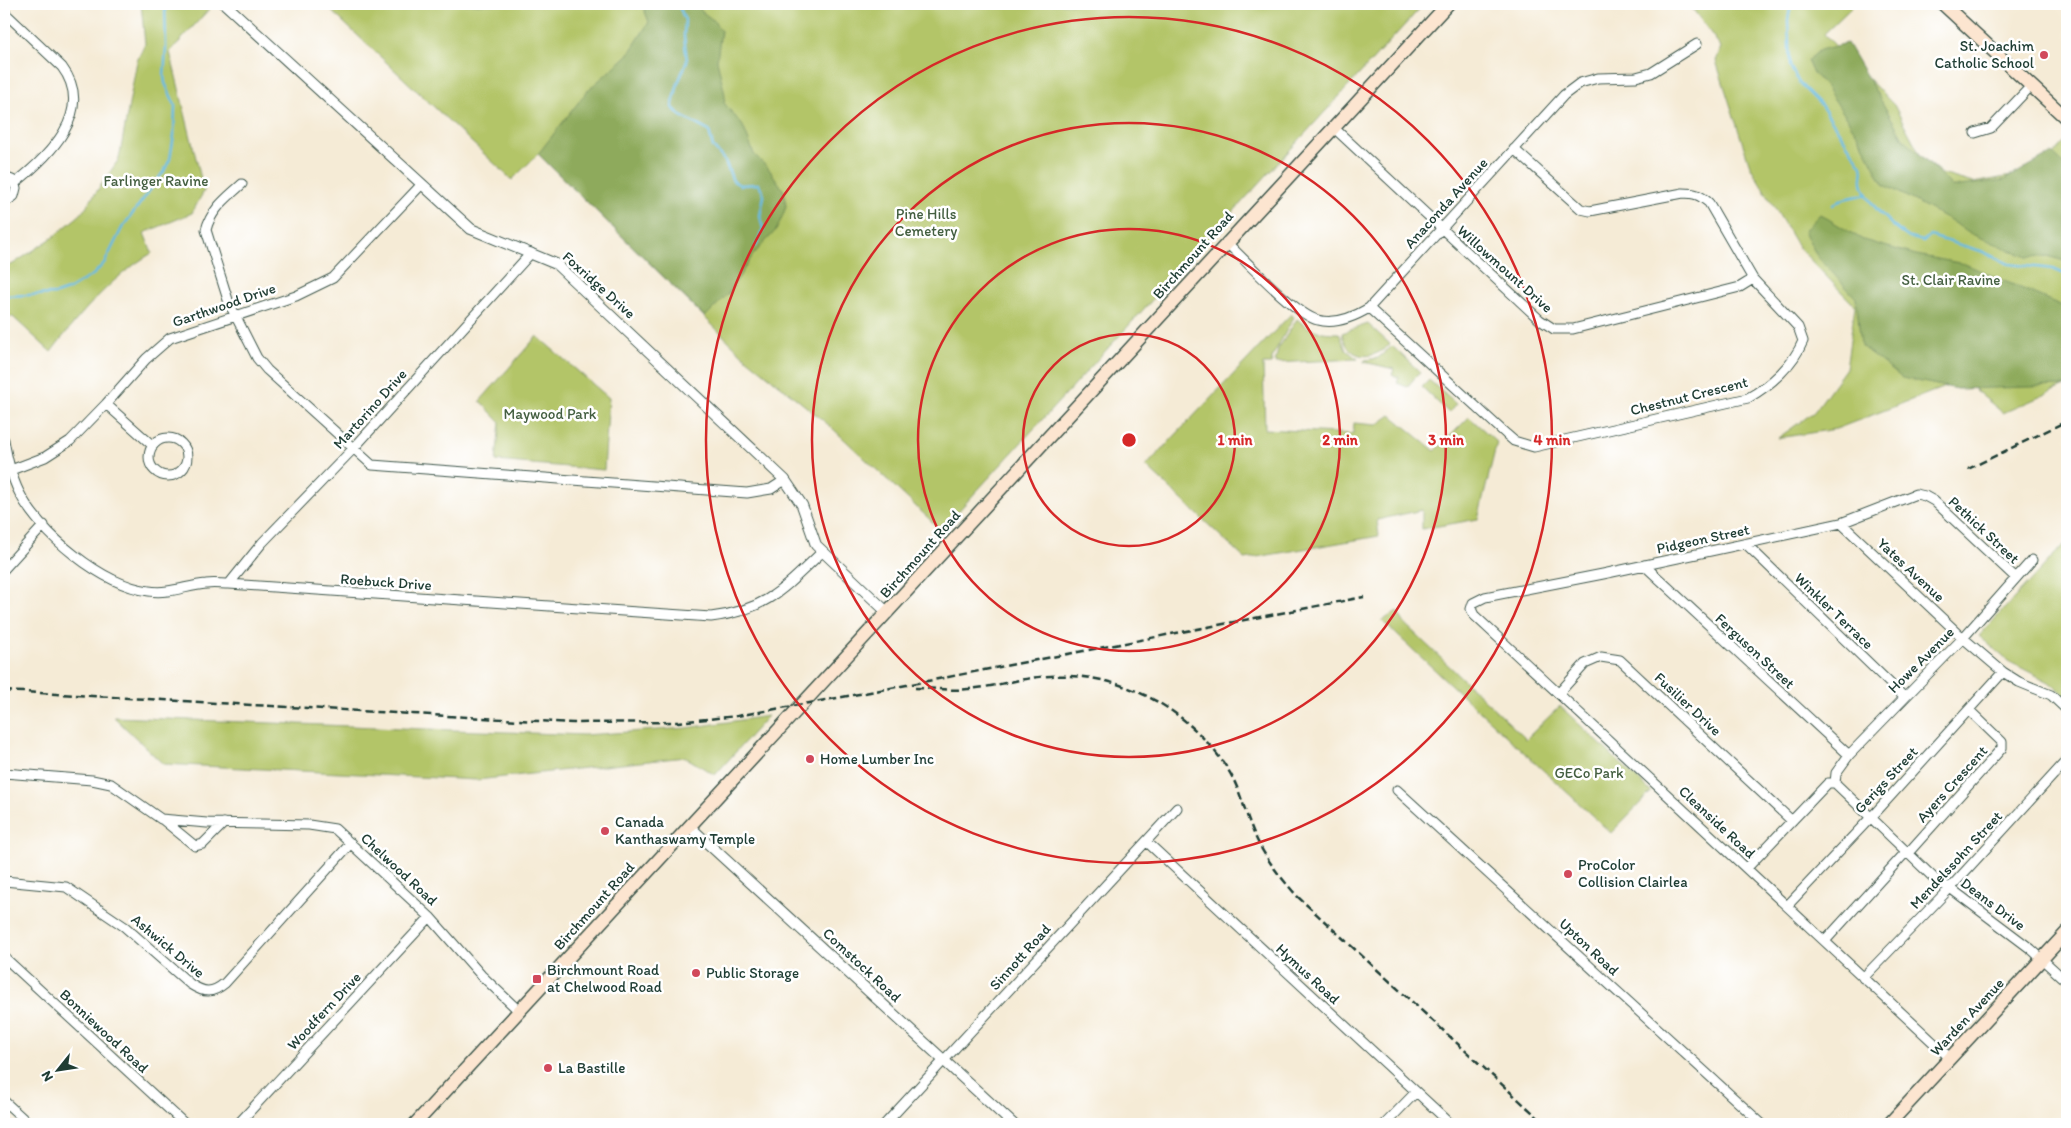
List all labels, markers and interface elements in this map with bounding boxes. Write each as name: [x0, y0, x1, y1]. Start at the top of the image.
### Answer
place label: St. Joachim Catholic School: [1934, 37, 2035, 72]
marker: St. Joachim Catholic School: [2038, 49, 2050, 61]
street label: Anaconda Avenue: [1401, 154, 1491, 252]
park label: Farlinger Ravine: [104, 172, 208, 190]
park label: Pine Hills Cemetery: [895, 205, 957, 240]
street label: Birchmount Road: [1149, 207, 1238, 303]
street label: Willowmount Drive: [1453, 221, 1557, 317]
street label: Foxridge Drive: [559, 248, 639, 322]
park label: St. Clair Ravine: [1902, 271, 2000, 289]
street label: Garthwood Drive: [170, 279, 278, 331]
street label: Martorino Drive: [329, 365, 411, 453]
street label: Chestnut Crescent: [1628, 373, 1750, 419]
park label: Maywood Park: [503, 405, 597, 423]
centre of rings: [1120, 431, 1138, 449]
text: 1 min: [1218, 431, 1253, 449]
text: 2 min: [1322, 431, 1359, 449]
text: 3 min: [1428, 431, 1465, 449]
text: 4 min: [1534, 431, 1571, 449]
street label: Pethick Street: [1945, 493, 2023, 568]
street label: Birchmount Road: [876, 506, 965, 602]
street label: Pidgeon Street: [1655, 520, 1751, 558]
street label: Yates Avenue: [1874, 534, 1948, 606]
street label: Winkler Terrace: [1791, 569, 1877, 653]
street label: Roebuck Drive: [340, 570, 432, 594]
street label: Ferguson Street: [1711, 610, 1799, 693]
street label: Howe Avenue: [1884, 623, 1958, 697]
street label: Fusilier Drive: [1651, 668, 1725, 740]
street label: Ayers Crescent: [1913, 742, 1991, 826]
street label: Gerigs Street: [1851, 743, 1922, 817]
place label: Home Lumber Inc: [820, 750, 934, 768]
marker: Home Lumber Inc: [804, 753, 816, 765]
park label: GECo Park: [1554, 764, 1624, 782]
street label: Cleanside Road: [1675, 782, 1759, 862]
street label: Mendelssohn Street: [1906, 807, 2006, 913]
place label: Canada Kanthaswamy Temple: [615, 813, 755, 848]
marker: Canada Kanthaswamy Temple: [599, 825, 611, 837]
street label: Chelwood Road: [357, 829, 441, 909]
place label: ProColor Collision Clairlea: [1578, 856, 1688, 891]
street label: Birchmount Road: [550, 858, 639, 954]
marker: ProColor Collision Clairlea: [1562, 868, 1574, 880]
street label: Deans Drive: [1957, 874, 2029, 934]
street label: Ashwick Drive: [128, 910, 208, 982]
street label: Upton Road: [1555, 915, 1623, 980]
street label: Sinnott Road: [985, 920, 1055, 994]
street label: Comstock Road: [819, 924, 905, 1006]
street label: Hymus Road: [1272, 940, 1344, 1009]
place label: Birchmount Road at Chelwood Road: [547, 961, 662, 996]
place label: Public Storage: [706, 964, 799, 982]
marker: Public Storage: [690, 967, 702, 979]
street label: Woodfern Drive: [283, 968, 365, 1054]
marker: Birchmount Road at Chelwood Road: [531, 973, 543, 985]
street label: Warden Avenue: [1926, 974, 2008, 1060]
street label: Bonniewood Road: [56, 985, 152, 1077]
north arrow: [32, 1046, 82, 1096]
place label: La Bastille: [558, 1059, 625, 1077]
marker: La Bastille: [542, 1062, 554, 1074]
text: N: [37, 1068, 57, 1085]

